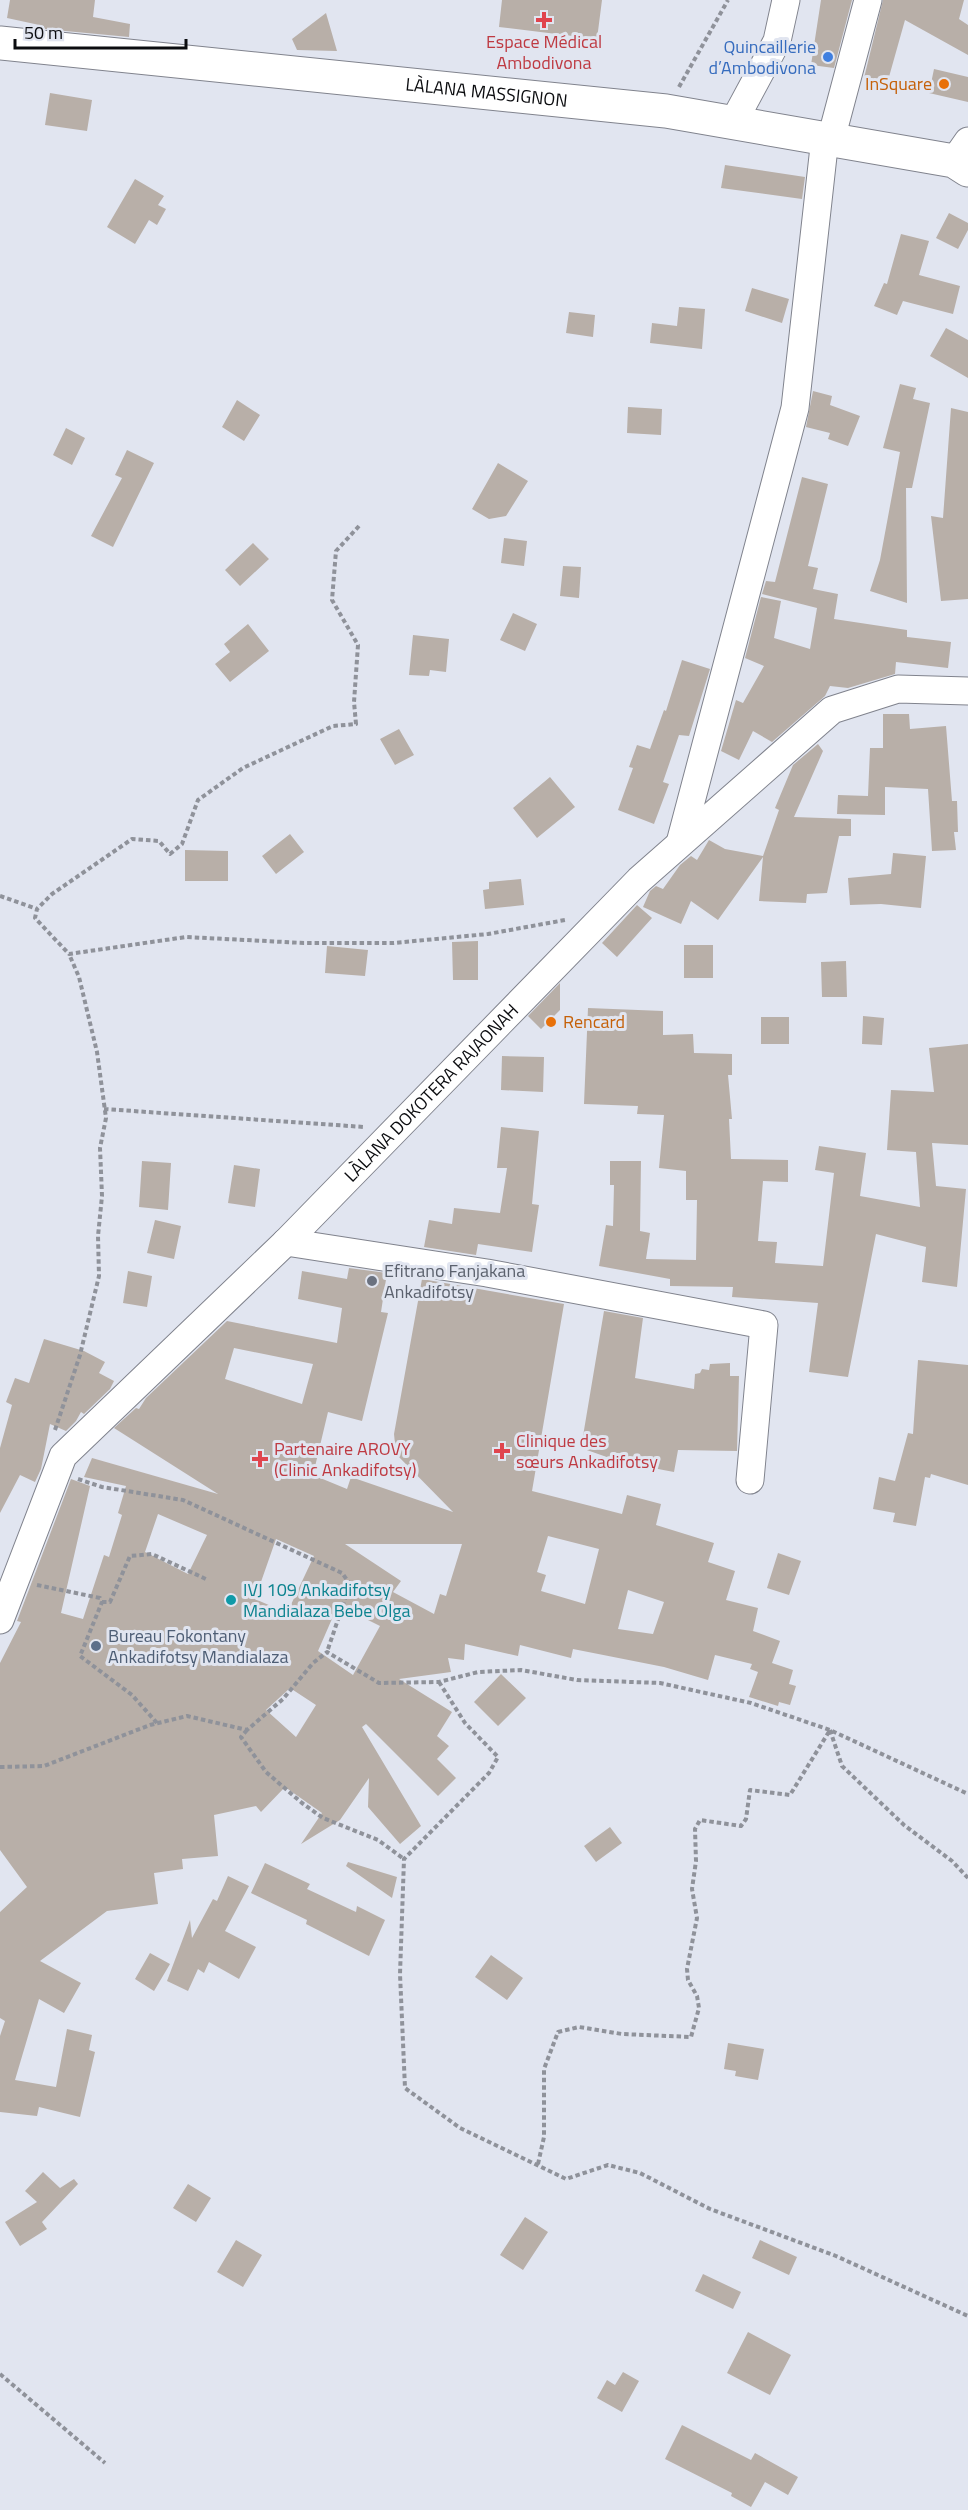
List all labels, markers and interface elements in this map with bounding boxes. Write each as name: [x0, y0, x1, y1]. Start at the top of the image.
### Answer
marker: Espace Médical Ambodivona: [535, 11, 553, 29]
scale bar: [15, 12, 186, 50]
text: 50 m: [24, 19, 63, 46]
place label: Espace Médical Ambodivona: [486, 28, 602, 76]
place label: Quincaillerie d’Ambodivona: [709, 33, 816, 81]
marker: Quincaillerie d’Ambodivona: [821, 50, 835, 64]
street label: LÀLANA MASSIGNON: [404, 70, 569, 114]
place label: InSquare: [865, 70, 932, 97]
marker: InSquare: [937, 77, 951, 91]
street label: LÀLANA DOKOTERA RAJAONAH: [338, 997, 524, 1188]
place label: Rencard: [563, 1008, 625, 1035]
marker: Rencard: [544, 1015, 558, 1029]
place label: Efitrano Fanjakana Ankadifotsy: [384, 1257, 525, 1305]
marker: Efitrano Fanjakana Ankadifotsy: [365, 1274, 379, 1288]
place label: Clinique des sœurs Ankadifotsy: [516, 1427, 658, 1475]
place label: Partenaire AROVY (Clinic Ankadifotsy): [274, 1435, 417, 1483]
marker: Clinique des sœurs Ankadifotsy: [493, 1442, 511, 1460]
marker: Partenaire AROVY (Clinic Ankadifotsy): [251, 1450, 269, 1468]
place label: IVJ 109 Ankadifotsy Mandialaza Bebe Olga: [243, 1576, 411, 1624]
marker: IVJ 109 Ankadifotsy Mandialaza Bebe Olga: [224, 1593, 238, 1607]
place label: Bureau Fokontany Ankadifotsy Mandialaza: [108, 1622, 289, 1670]
marker: Bureau Fokontany Ankadifotsy Mandialaza: [89, 1639, 103, 1653]

